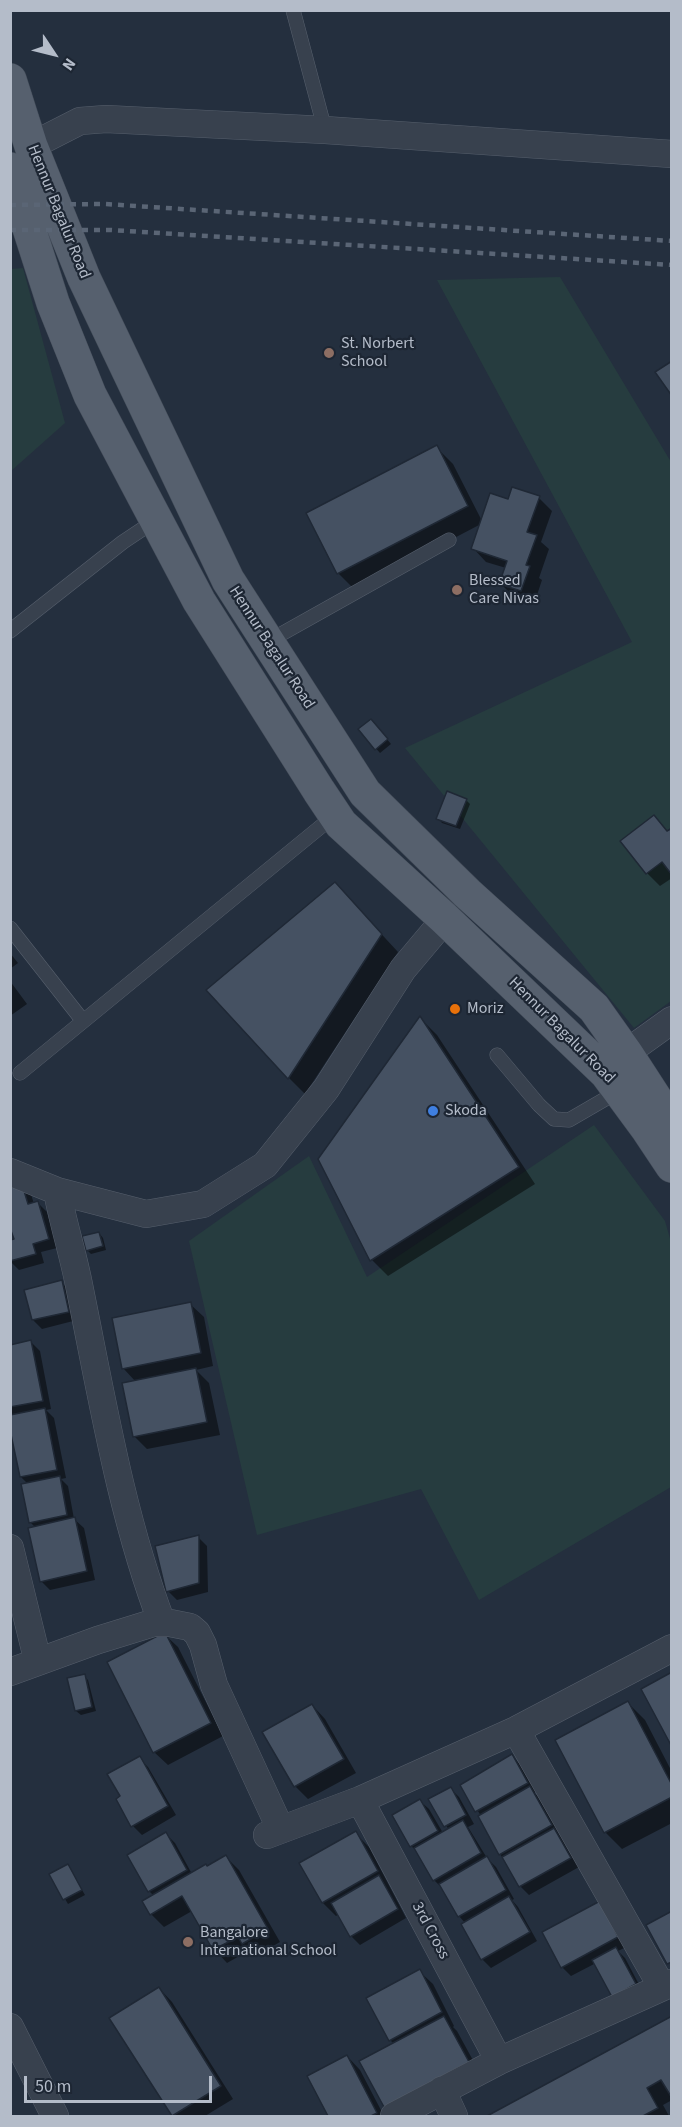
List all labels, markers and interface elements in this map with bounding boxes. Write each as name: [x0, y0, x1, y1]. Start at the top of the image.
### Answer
north arrow: [24, 24, 84, 84]
text: N: [57, 54, 81, 75]
street label: Hennur Bagalur Road: [22, 142, 94, 282]
place label: St. Norbert School: [341, 334, 414, 372]
marker: St. Norbert School: [322, 346, 336, 360]
place label: Blessed Care Nivas: [469, 571, 539, 609]
street label: Hennur Bagalur Road: [224, 583, 318, 713]
marker: Blessed Care Nivas: [450, 583, 464, 597]
street label: Hennur Bagalur Road: [504, 974, 618, 1088]
place label: Moriz: [467, 999, 504, 1019]
marker: Moriz: [448, 1002, 462, 1016]
place label: Skoda: [445, 1101, 487, 1121]
marker: Skoda: [426, 1104, 440, 1118]
street label: 3rd Cross: [407, 1899, 453, 1963]
place label: Bangalore International School: [200, 1923, 336, 1961]
marker: Bangalore International School: [181, 1935, 195, 1949]
scale bar: [27, 2064, 214, 2102]
text: 50 m: [35, 2074, 71, 2099]

